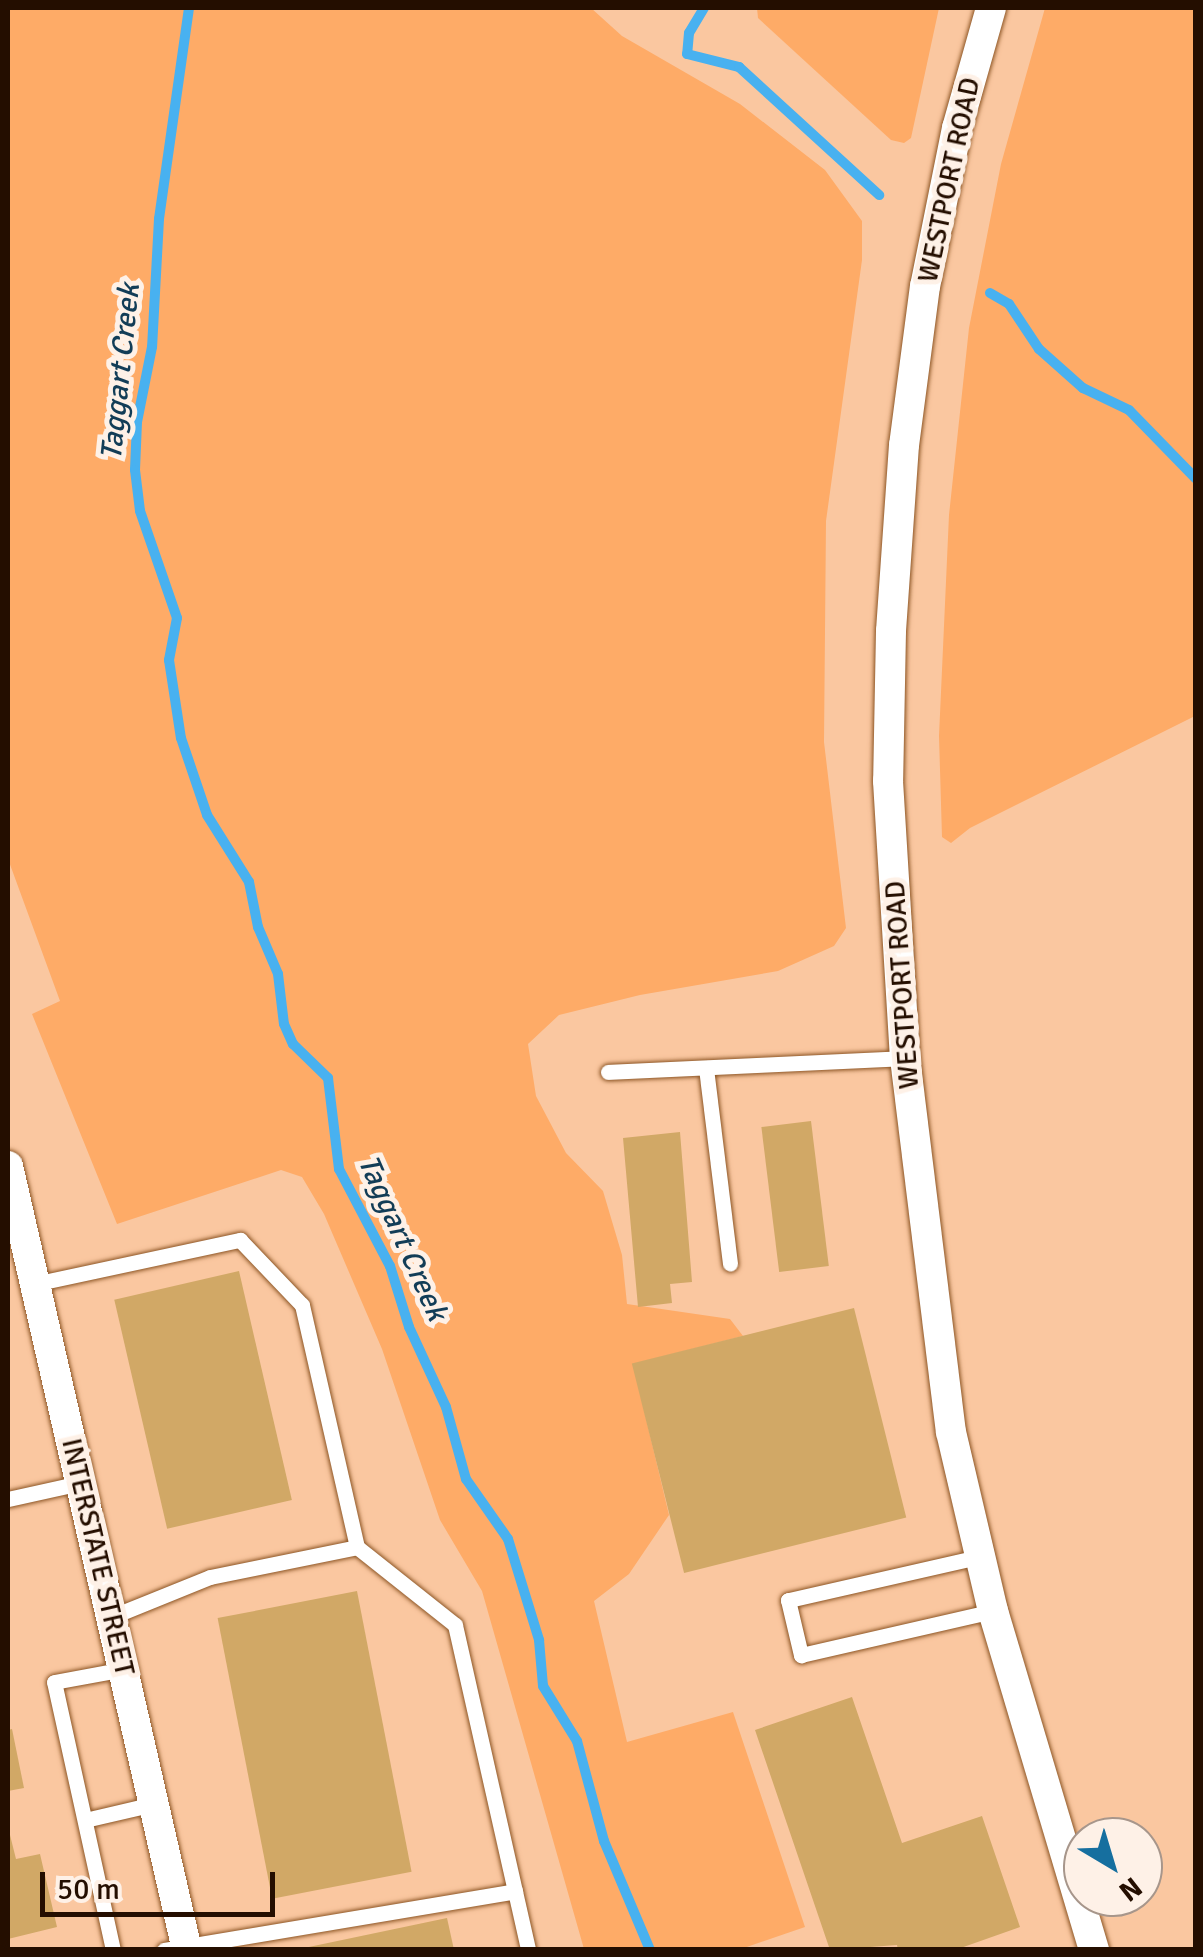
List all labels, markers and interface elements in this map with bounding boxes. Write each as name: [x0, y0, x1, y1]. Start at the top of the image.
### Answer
street label: WESTPORT ROAD: [911, 74, 987, 286]
water label: Taggart Creek: [94, 282, 148, 462]
street label: WESTPORT ROAD: [878, 880, 926, 1090]
water label: Taggart Creek: [350, 1150, 454, 1326]
street label: INTERSTATE STREET: [54, 1435, 142, 1679]
north arrow: [1063, 1817, 1163, 1917]
scale bar: [45, 1852, 280, 1914]
text: N: [1112, 1870, 1148, 1908]
text: 50 m: [57, 1871, 120, 1908]

